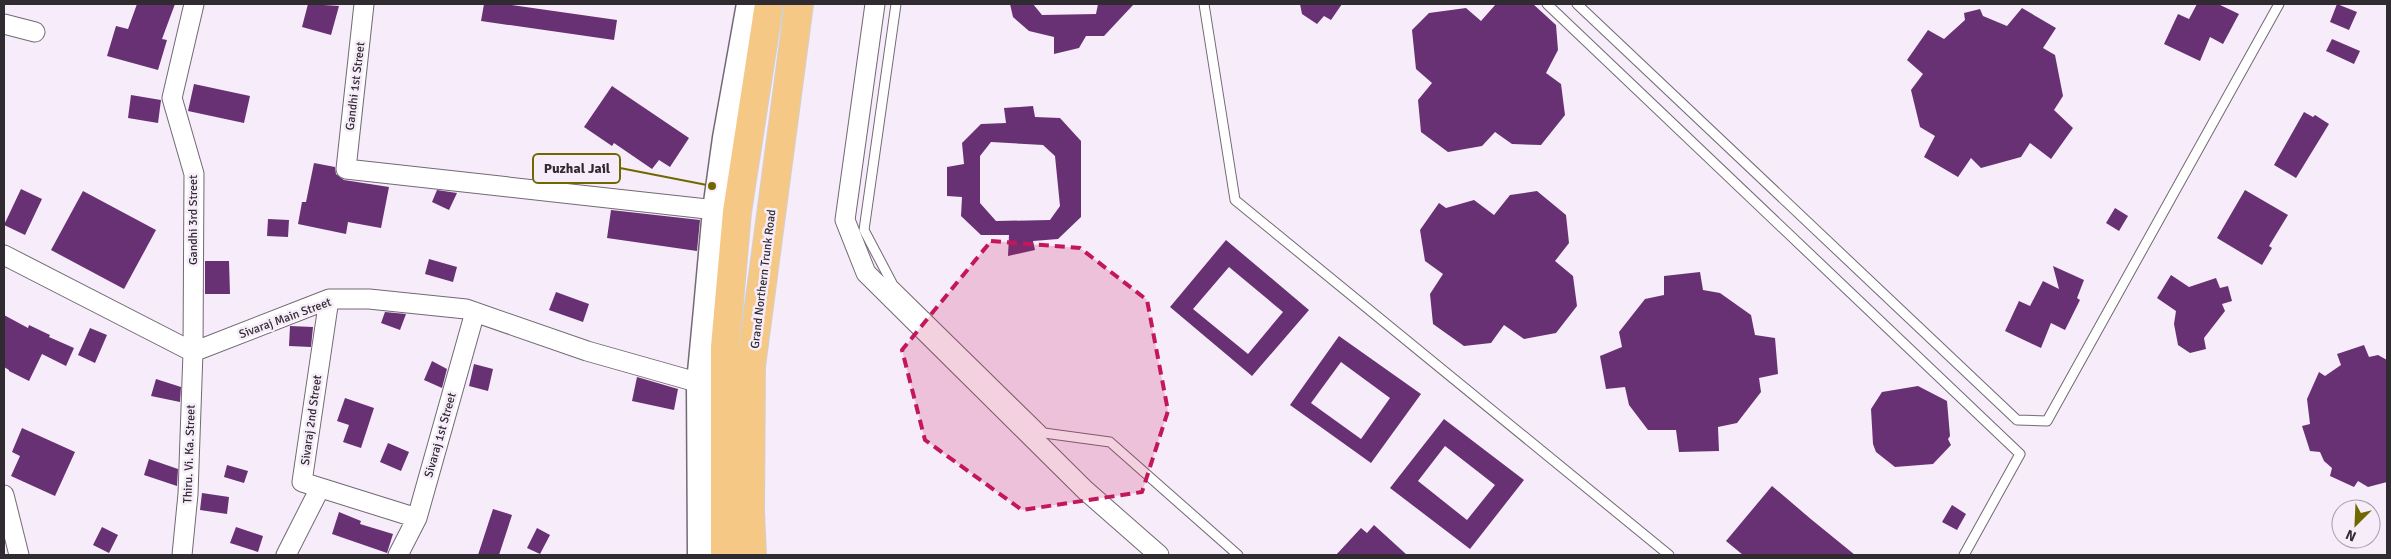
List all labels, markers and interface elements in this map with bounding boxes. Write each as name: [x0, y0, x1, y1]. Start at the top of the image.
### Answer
street label: Gandhi 1st Street: [343, 41, 368, 131]
callout: Puzhal Jail: [533, 154, 620, 183]
text: Puzhal Jail: [544, 160, 611, 177]
street label: Gandhi 3rd Street: [186, 175, 201, 265]
street label: Grand Northern Trunk Road: [748, 209, 779, 350]
street label: Sivaraj Main Street: [237, 295, 333, 342]
street label: Sivaraj 2nd Street: [298, 374, 325, 466]
street label: Sivaraj 1st Street: [421, 391, 460, 479]
street label: Thiru. Vi. Ka. Street: [180, 404, 199, 504]
north arrow: [2331, 499, 2381, 549]
text: N: [2343, 526, 2359, 545]

